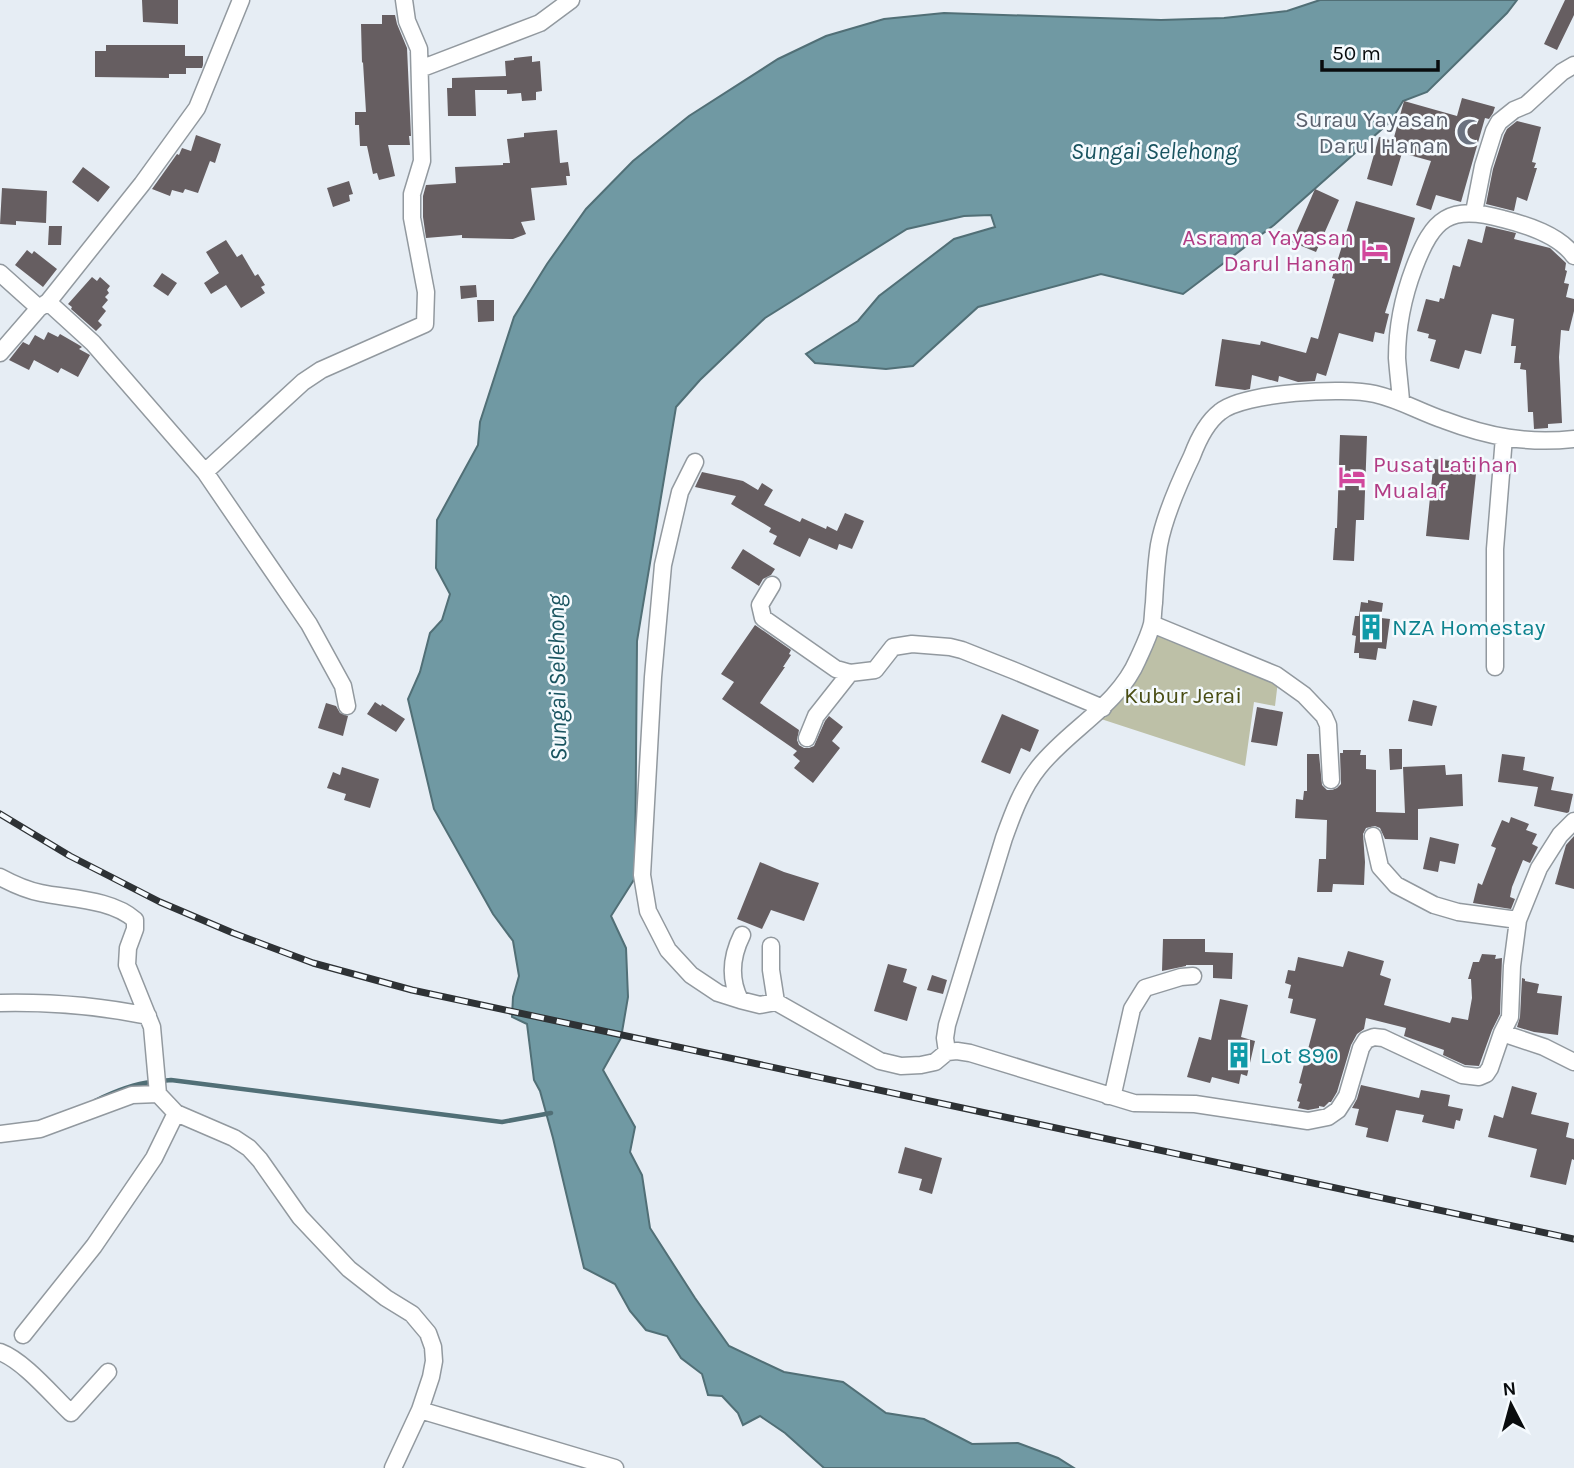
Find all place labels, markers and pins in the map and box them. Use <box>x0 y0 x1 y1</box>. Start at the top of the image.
place label: Surau Yayasan Darul Hanan <box>1295 106 1449 159</box>
mosque icon: Surau Yayasan Darul Hanan <box>1455 117 1485 147</box>
place label: Asrama Yayasan Darul Hanan <box>1182 224 1354 277</box>
hotel icon: Asrama Yayasan Darul Hanan <box>1360 235 1390 265</box>
place label: Pusat Latihan Mualaf <box>1373 451 1518 504</box>
hotel icon: Pusat Latihan Mualaf <box>1337 462 1367 492</box>
building icon: NZA Homestay <box>1356 612 1386 642</box>
place label: NZA Homestay <box>1392 614 1546 641</box>
building icon: Lot 890 <box>1224 1040 1254 1070</box>
place label: Lot 890 <box>1260 1042 1339 1069</box>

